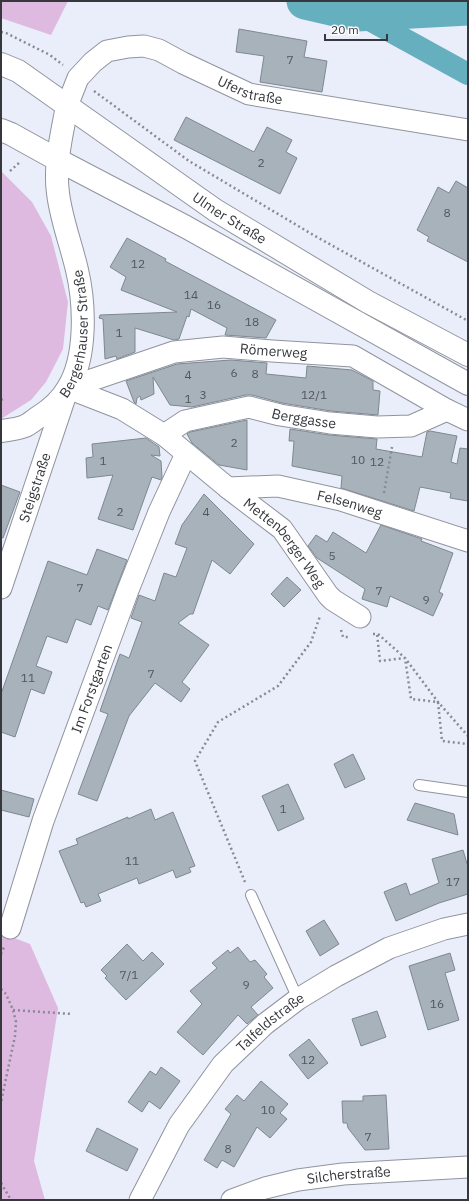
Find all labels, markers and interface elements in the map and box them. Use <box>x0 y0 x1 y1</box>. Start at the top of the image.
scale bar <box>325 16 387 42</box>
text: 20 m <box>331 22 359 37</box>
house number: 7 <box>286 52 294 67</box>
street label: Uferstraße <box>215 71 284 108</box>
house number: 2 <box>257 155 265 170</box>
street label: Ulmer Straße <box>189 188 270 248</box>
house number: 8 <box>443 205 451 220</box>
house number: 12 <box>131 256 145 271</box>
street label: Bergerhauser Straße <box>55 268 92 401</box>
house number: 14 <box>184 287 198 302</box>
house number: 16 <box>207 297 221 312</box>
house number: 18 <box>245 314 259 329</box>
house number: 1 <box>115 325 123 340</box>
street label: Römerweg <box>239 339 308 362</box>
house number: 6 <box>230 365 238 380</box>
house number: 8 <box>251 366 259 381</box>
house number: 4 <box>184 367 192 382</box>
house number: 3 <box>199 387 207 402</box>
house number: 12/1 <box>301 387 327 402</box>
house number: 1 <box>184 391 192 406</box>
street label: Berggasse <box>270 404 337 433</box>
house number: 2 <box>230 435 238 450</box>
street label: Steigstraße <box>15 450 55 525</box>
house number: 10 <box>351 452 365 467</box>
house number: 1 <box>99 453 107 468</box>
house number: 12 <box>370 454 384 469</box>
street label: Felsenweg <box>315 486 385 522</box>
street label: Mettenberger Weg <box>240 494 330 592</box>
house number: 2 <box>116 504 124 519</box>
house number: 4 <box>202 504 210 519</box>
house number: 5 <box>328 548 336 563</box>
house number: 7 <box>76 580 84 595</box>
house number: 7 <box>375 583 383 598</box>
house number: 9 <box>422 592 430 607</box>
street label: Im Forstgarten <box>67 642 116 736</box>
house number: 7 <box>147 666 155 681</box>
house number: 11 <box>21 670 35 685</box>
house number: 1 <box>279 801 287 816</box>
house number: 11 <box>125 853 139 868</box>
house number: 17 <box>446 874 460 889</box>
house number: 7/1 <box>120 967 139 982</box>
house number: 9 <box>242 977 250 992</box>
street label: Talfeldstraße <box>232 988 308 1056</box>
house number: 16 <box>430 996 444 1011</box>
house number: 12 <box>301 1052 315 1067</box>
house number: 10 <box>261 1102 275 1117</box>
house number: 7 <box>364 1129 372 1144</box>
house number: 8 <box>224 1141 232 1156</box>
street label: Silcherstraße <box>306 1162 391 1188</box>

